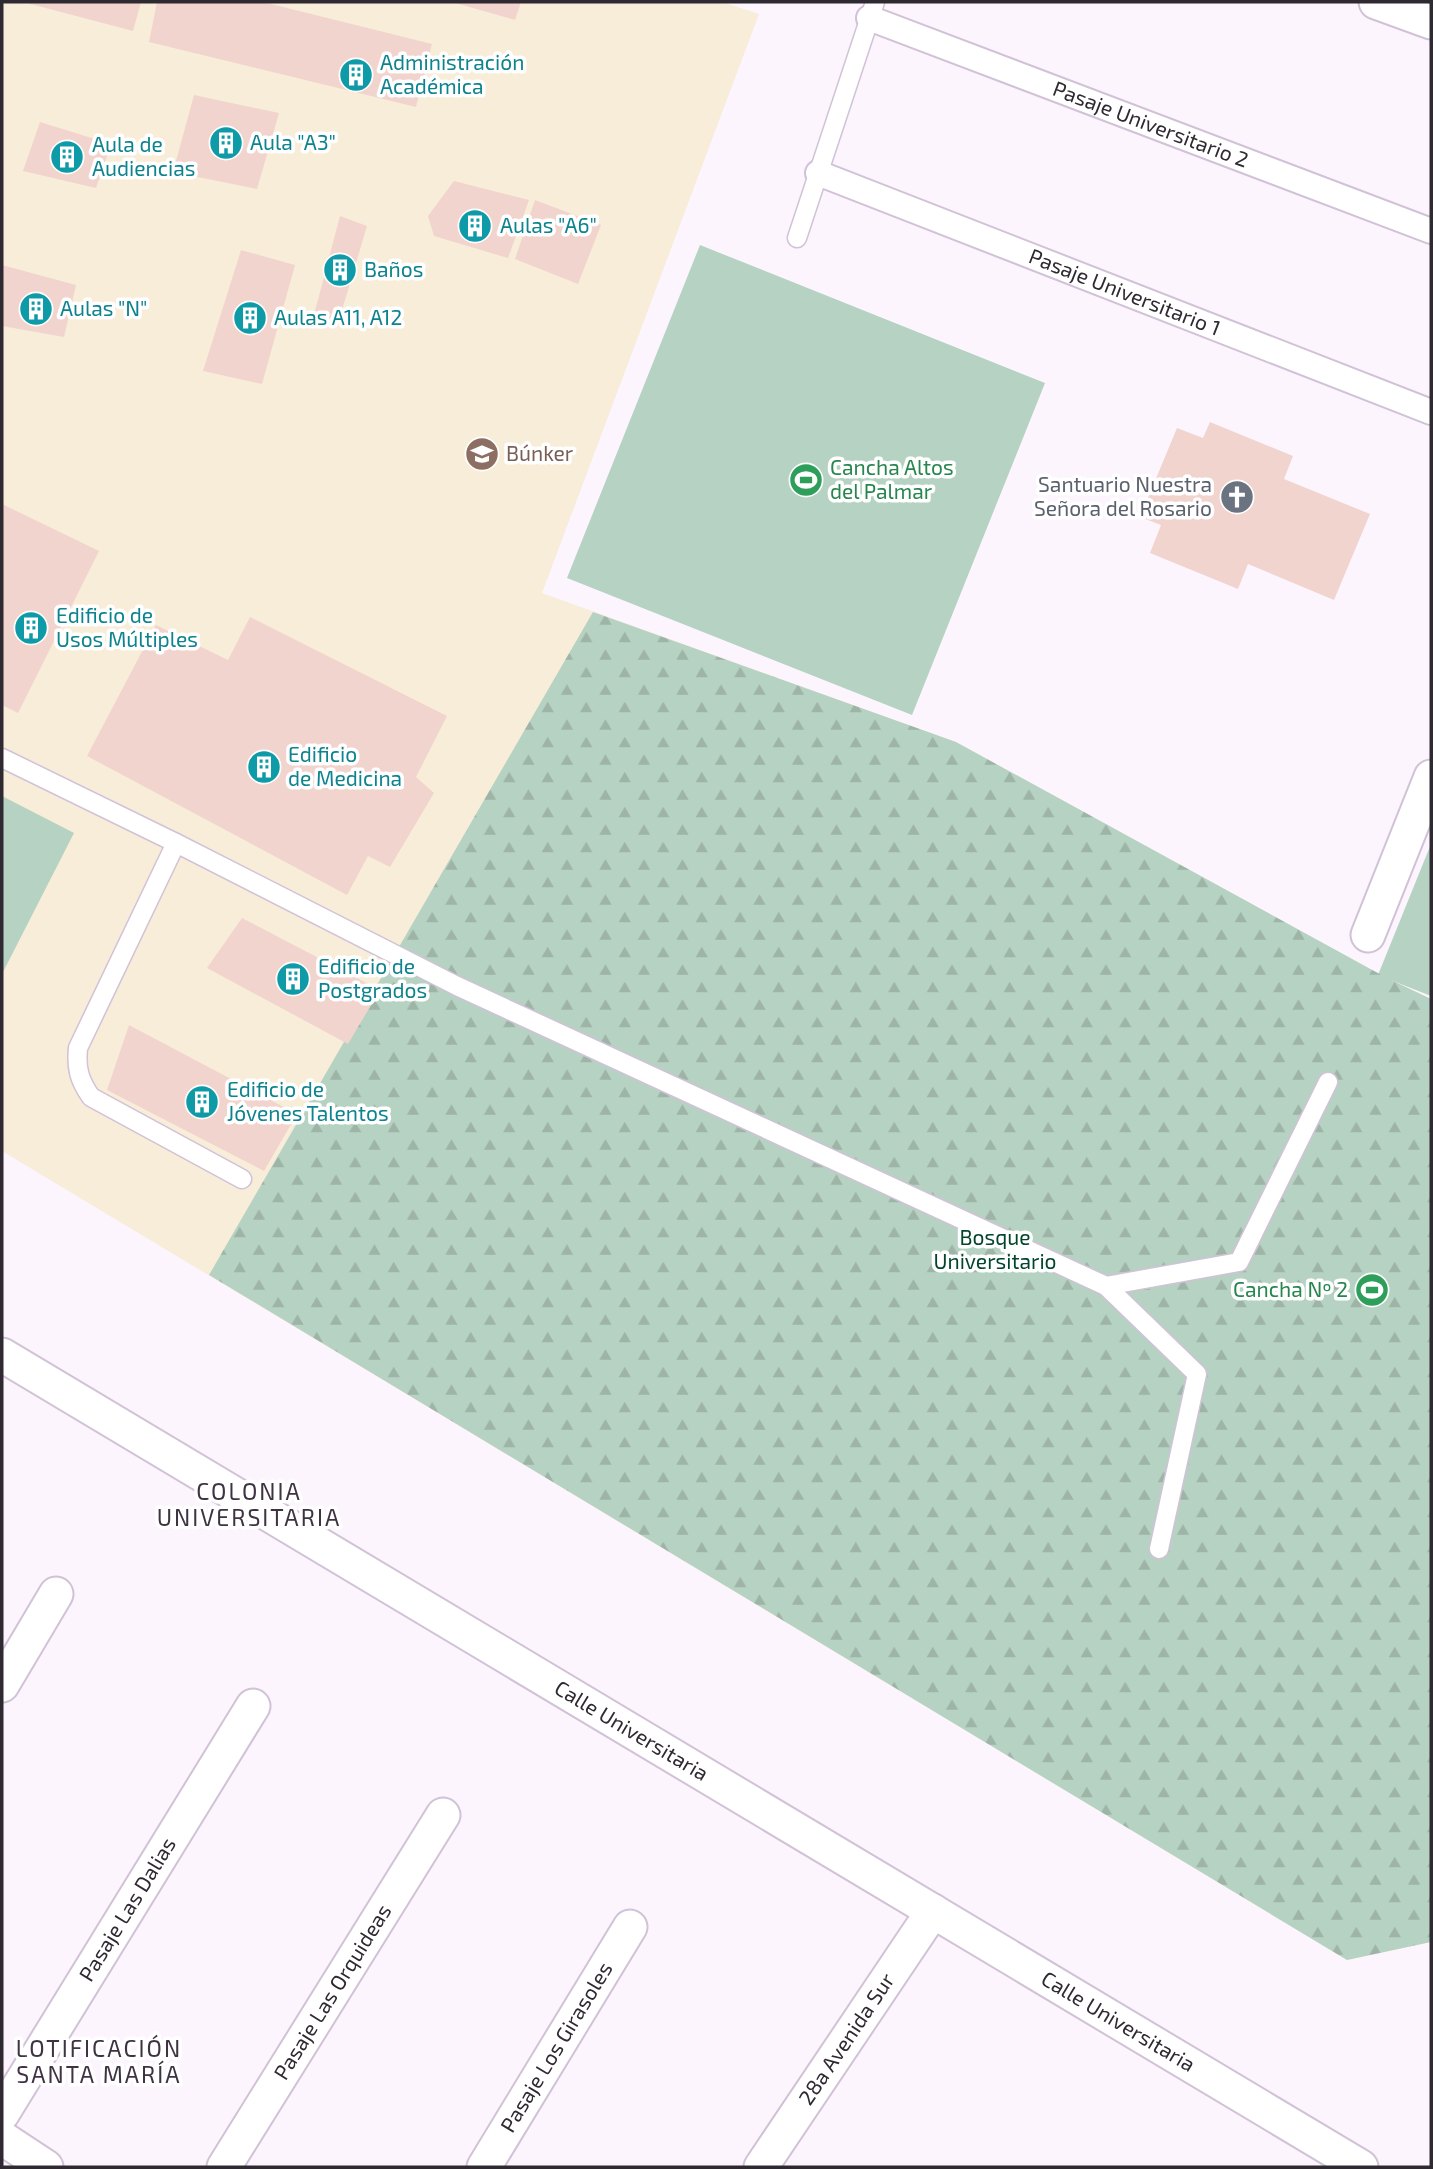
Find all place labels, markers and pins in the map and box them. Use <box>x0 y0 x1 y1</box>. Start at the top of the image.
place label: Administración Académica <box>380 49 524 98</box>
building icon: Administración Académica <box>337 56 375 94</box>
building icon: Aula "A3" <box>207 124 245 162</box>
place label: Aula "A3" <box>250 129 336 154</box>
place label: Aula de Audiencias <box>92 131 195 180</box>
building icon: Aula de Audiencias <box>48 138 86 176</box>
building icon: Aulas "A6" <box>456 207 494 245</box>
place label: Aulas "A6" <box>500 212 597 237</box>
building icon: Baños <box>321 251 359 289</box>
place label: Baños <box>364 256 423 281</box>
building icon: Aulas "N" <box>17 290 55 328</box>
place label: Aulas "N" <box>60 295 148 320</box>
building icon: Aulas A11, A12 <box>231 299 269 337</box>
place label: Aulas A11, A12 <box>274 304 402 329</box>
school or university icon: Búnker <box>463 435 501 473</box>
place label: Búnker <box>506 440 574 465</box>
place label: Cancha Altos del Palmar <box>830 454 954 503</box>
sports icon: Cancha Altos del Palmar <box>787 461 825 499</box>
place label: Santuario Nuestra Señora del Rosario <box>1034 471 1212 520</box>
church icon: Santuario Nuestra Señora del Rosario <box>1218 478 1256 516</box>
place label: Edificio de Usos Múltiples <box>56 602 198 651</box>
building icon: Edificio de Usos Múltiples <box>12 609 50 647</box>
place label: Edificio de Medicina <box>288 741 402 790</box>
building icon: Edificio de Medicina <box>245 748 283 786</box>
place label: Edificio de Postgrados <box>318 953 427 1002</box>
building icon: Edificio de Postgrados <box>274 960 312 998</box>
place label: Edificio de Jóvenes Talentos <box>227 1076 389 1125</box>
building icon: Edificio de Jóvenes Talentos <box>183 1083 221 1121</box>
sports icon: Cancha Nº 2 <box>1353 1271 1391 1309</box>
place label: Cancha Nº 2 <box>1233 1276 1348 1301</box>

